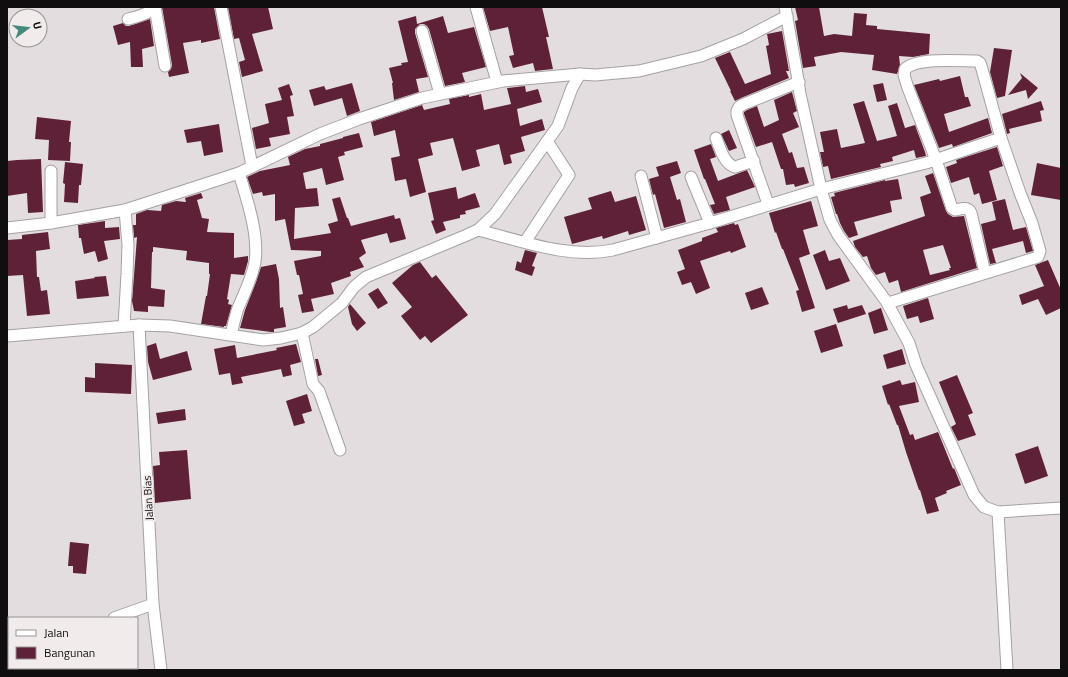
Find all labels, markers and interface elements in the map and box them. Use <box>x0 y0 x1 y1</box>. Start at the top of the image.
north arrow <box>8 8 48 48</box>
text: U <box>29 20 46 31</box>
street label: Jalan Bias <box>139 475 157 521</box>
legend <box>8 617 138 669</box>
text: Jalan <box>44 623 69 642</box>
text: Bangunan <box>44 643 95 662</box>

